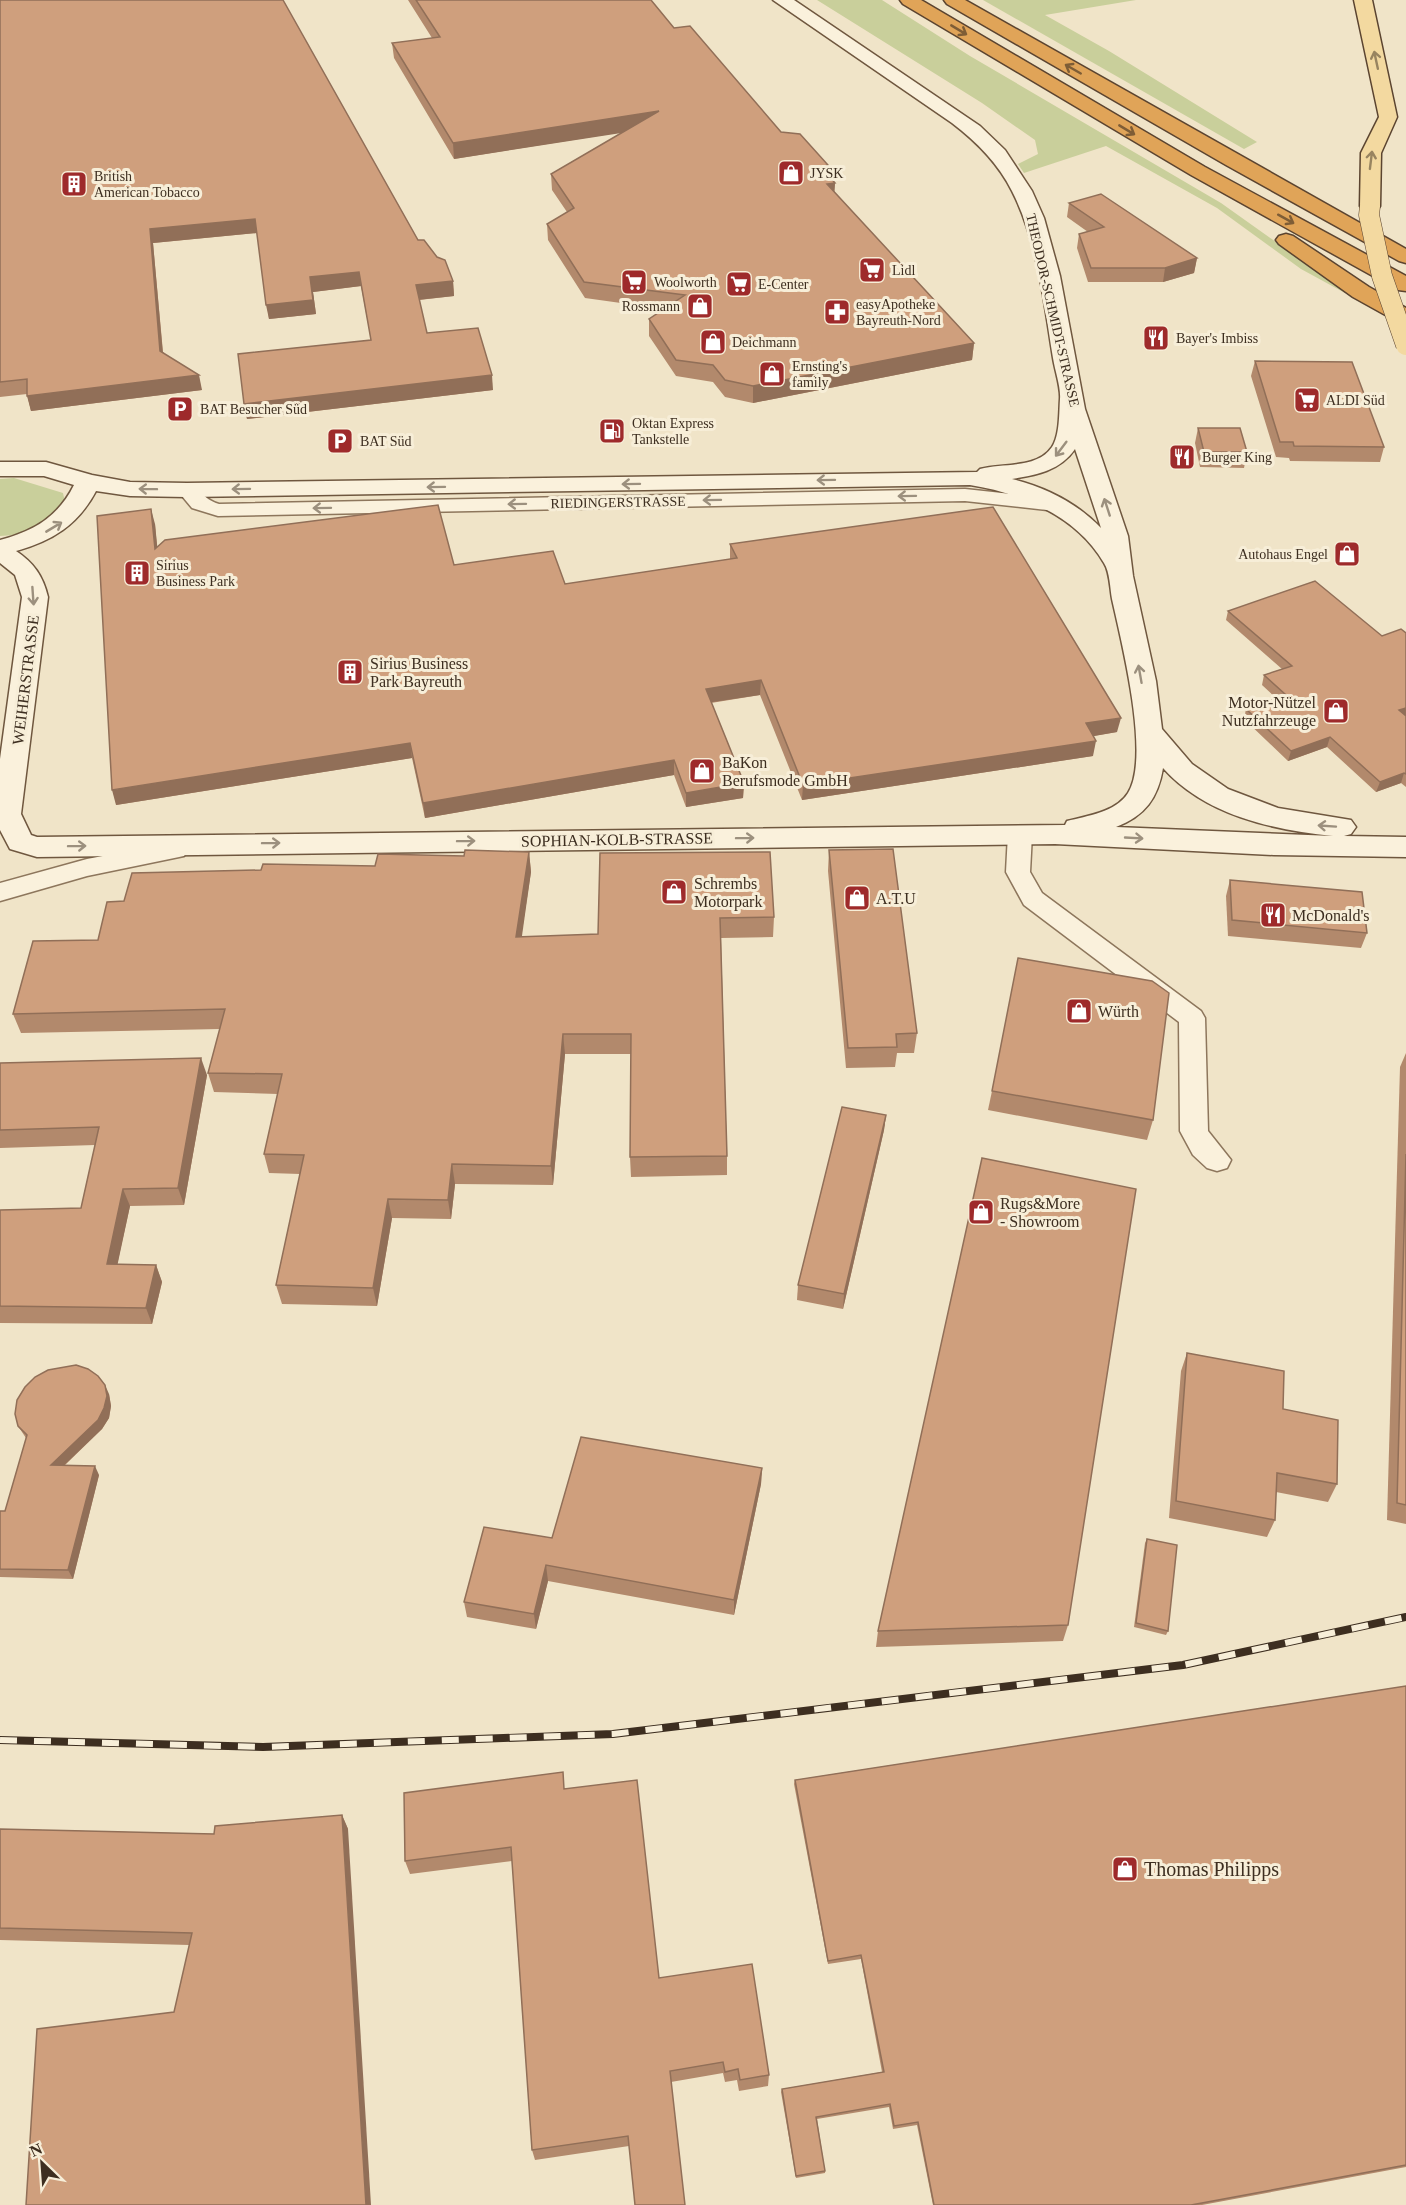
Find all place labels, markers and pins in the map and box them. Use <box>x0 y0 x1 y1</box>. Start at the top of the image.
shop icon: JYSK <box>776 158 806 188</box>
place label: JYSK <box>810 166 843 181</box>
building icon: British American Tobacco <box>59 169 89 199</box>
place label: British American Tobacco <box>94 169 200 200</box>
supermarket icon: Lidl <box>857 255 887 285</box>
place label: Lidl <box>892 263 915 278</box>
supermarket icon: Woolworth <box>619 267 649 297</box>
supermarket icon: E-Center <box>724 269 754 299</box>
place label: Woolworth <box>654 275 717 290</box>
place label: E-Center <box>758 277 809 292</box>
shop icon: Rossmann <box>685 291 715 321</box>
pharmacy icon: easyApotheke Bayreuth-Nord <box>822 297 852 327</box>
place label: easyApotheke Bayreuth-Nord <box>856 297 941 328</box>
place label: Rossmann <box>622 299 680 314</box>
restaurant icon: Bayer's Imbiss <box>1141 323 1171 353</box>
shop icon: Deichmann <box>698 327 728 357</box>
place label: Bayer's Imbiss <box>1176 331 1258 346</box>
place label: Deichmann <box>732 335 797 350</box>
shop icon: Ernsting's family <box>757 359 787 389</box>
place label: Ernsting's family <box>792 359 847 390</box>
supermarket icon: ALDI Süd <box>1292 385 1322 415</box>
place label: ALDI Süd <box>1326 393 1385 408</box>
parking icon: BAT Besucher Süd <box>165 394 195 424</box>
place label: BAT Besucher Süd <box>200 402 307 417</box>
fuel station icon: Oktan Express Tankstelle <box>597 416 627 446</box>
place label: Oktan Express Tankstelle <box>632 416 714 447</box>
parking icon: BAT Süd <box>325 426 355 456</box>
place label: BAT Süd <box>360 434 411 449</box>
restaurant icon: Burger King <box>1167 442 1197 472</box>
place label: Burger King <box>1202 450 1272 465</box>
shop icon: Autohaus Engel <box>1332 539 1362 569</box>
place label: Autohaus Engel <box>1238 547 1328 562</box>
building icon: Sirius Business Park <box>122 558 152 588</box>
place label: Sirius Business Park <box>156 558 235 589</box>
place label: Sirius Business Park Bayreuth <box>370 655 468 691</box>
building icon: Sirius Business Park Bayreuth <box>335 657 365 687</box>
place label: Motor-Nützel Nutzfahrzeuge <box>1222 694 1317 730</box>
shop icon: Motor-Nützel Nutzfahrzeuge <box>1321 696 1351 726</box>
place label: BaKon Berufsmode GmbH <box>722 754 848 789</box>
shop icon: BaKon Berufsmode GmbH <box>687 756 717 786</box>
place label: Schrembs Motorpark <box>694 875 762 911</box>
shop icon: Schrembs Motorpark <box>659 877 689 907</box>
shop icon: A.T.U <box>842 883 872 913</box>
place label: A.T.U <box>876 890 916 907</box>
restaurant icon: McDonald's <box>1258 900 1288 930</box>
place label: McDonald's <box>1292 907 1370 924</box>
shop icon: Würth <box>1064 996 1094 1026</box>
place label: Würth <box>1098 1003 1139 1020</box>
place label: Rugs&More - Showroom <box>1000 1195 1080 1230</box>
shop icon: Rugs&More - Showroom <box>966 1197 996 1227</box>
shop icon: Thomas Philipps <box>1110 1854 1140 1884</box>
place label: Thomas Philipps <box>1144 1858 1279 1881</box>

